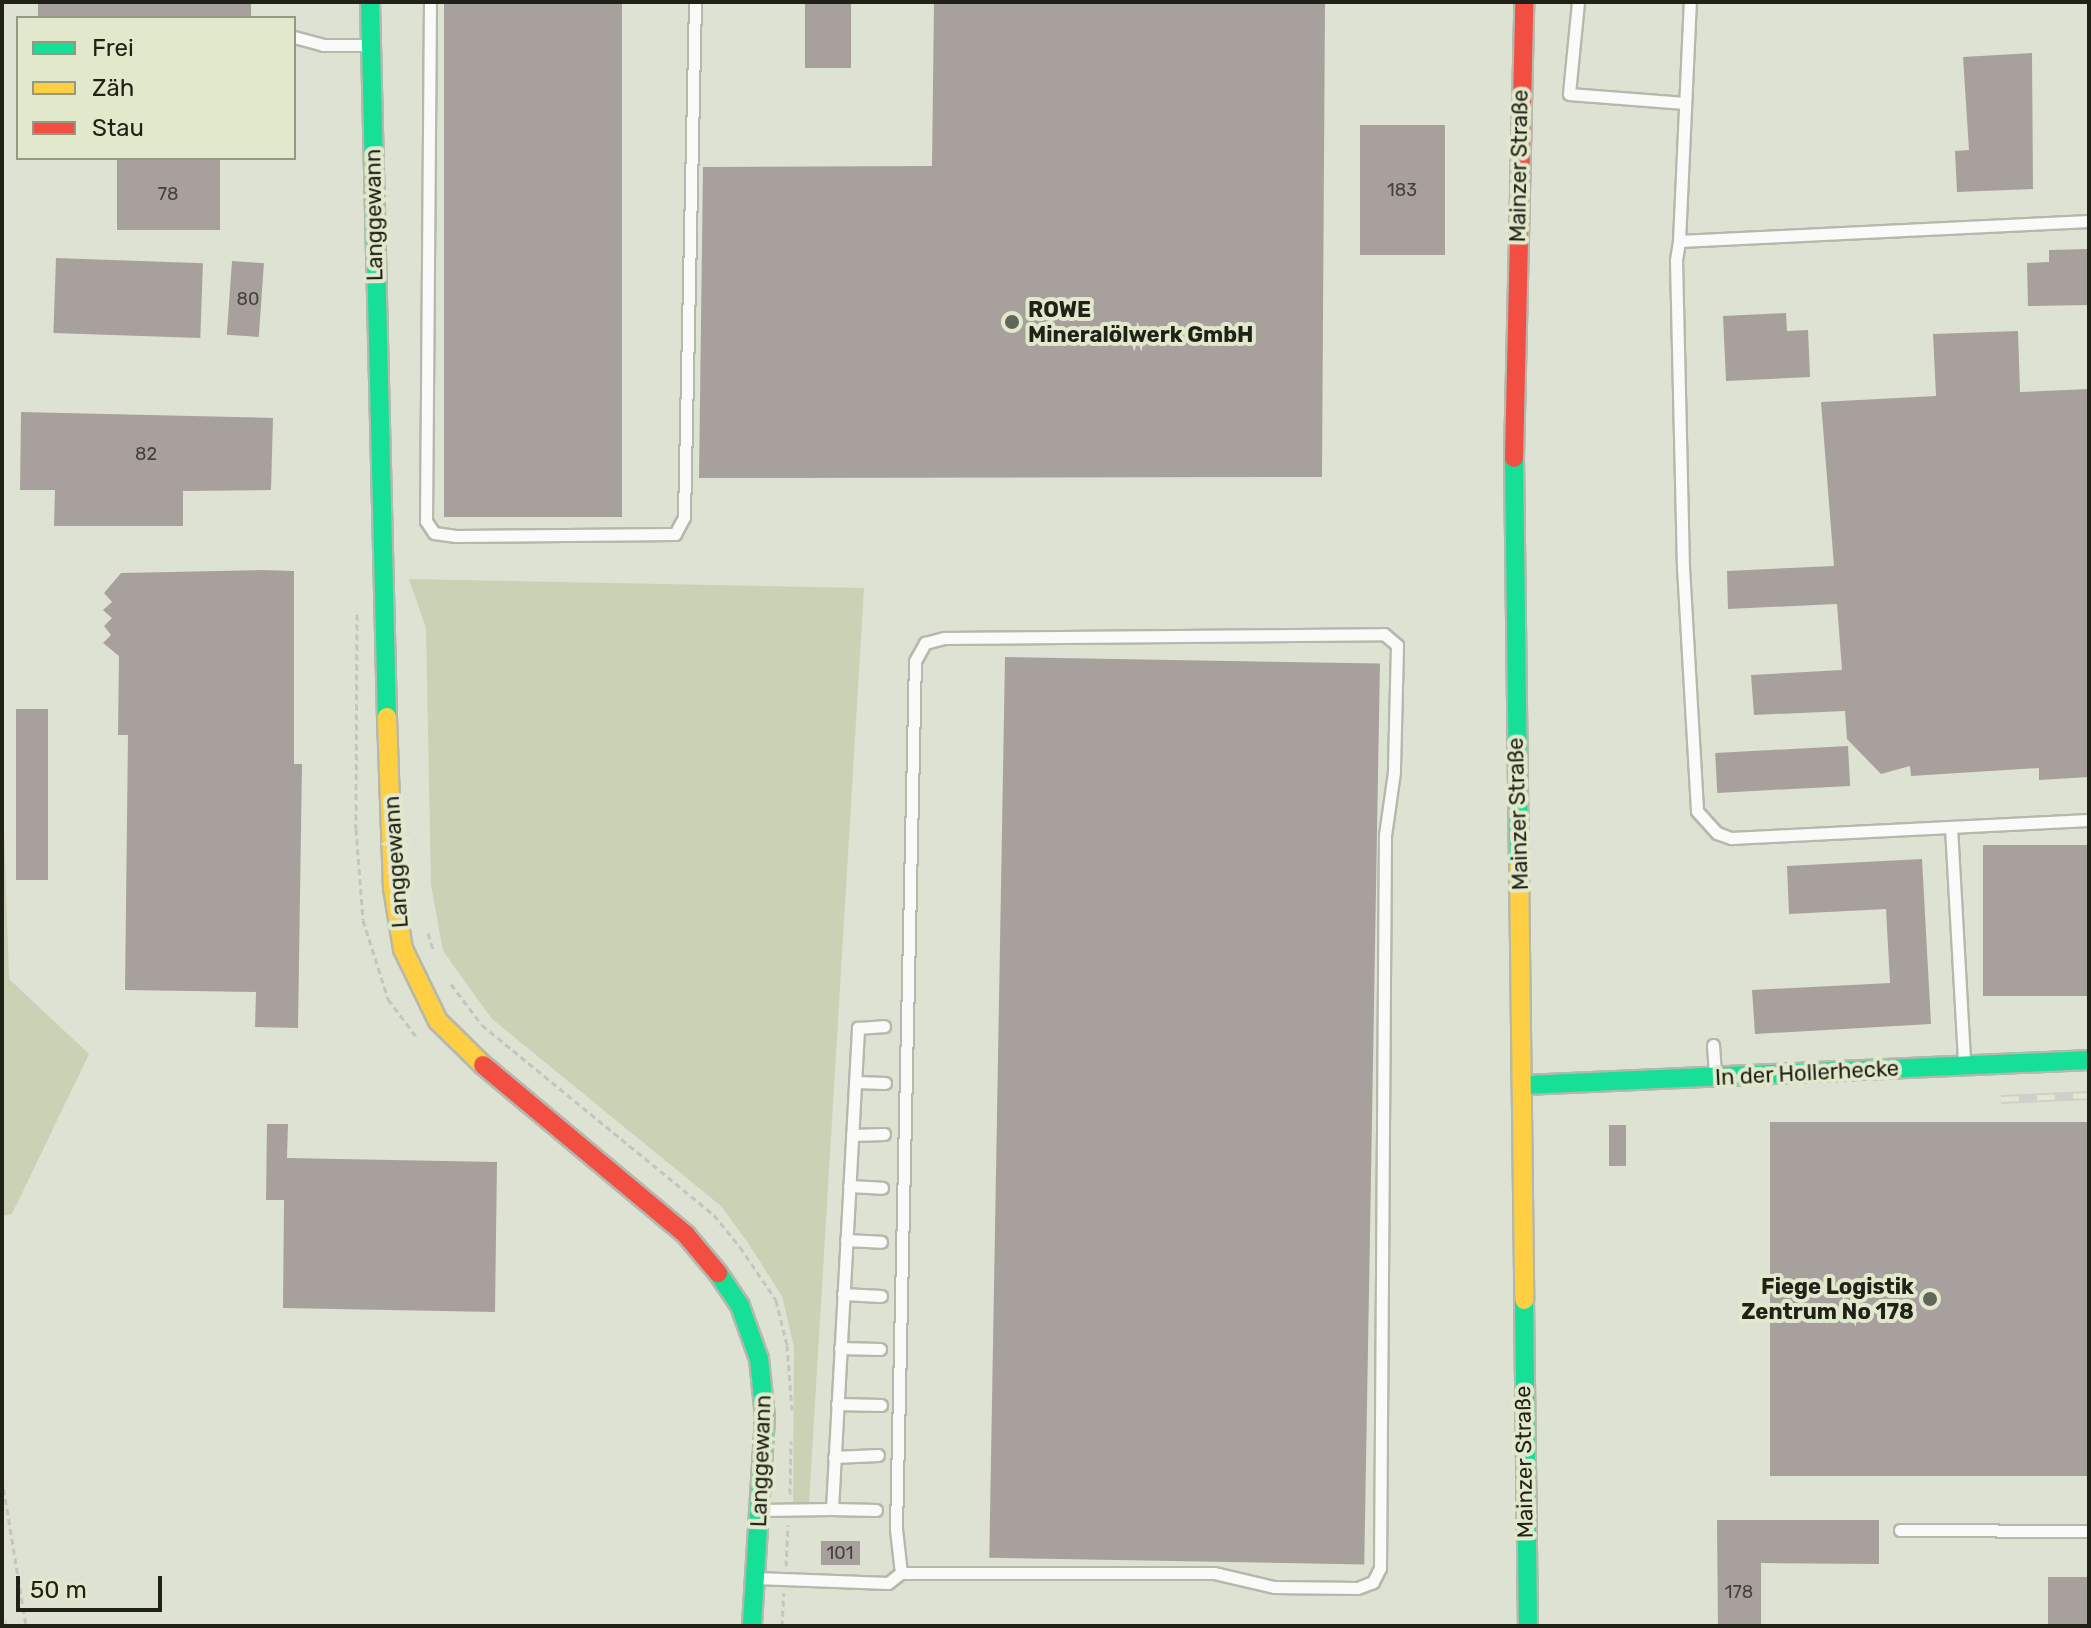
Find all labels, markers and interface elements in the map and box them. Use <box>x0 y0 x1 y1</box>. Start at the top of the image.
legend <box>16 16 296 160</box>
text: Frei <box>92 34 134 62</box>
text: Zäh <box>92 74 134 102</box>
street label: Mainzer Straße <box>1504 89 1534 243</box>
text: Stau <box>92 114 144 142</box>
street label: Langgewann <box>360 149 388 281</box>
house number: 183 <box>1387 179 1417 201</box>
house number: 78 <box>158 183 178 205</box>
house number: 80 <box>237 288 259 310</box>
place label: ROWE Mineralölwerk GmbH <box>1028 296 1253 348</box>
marker: ROWE Mineralölwerk GmbH <box>1003 313 1021 331</box>
house number: 82 <box>135 443 157 465</box>
street label: Mainzer Straße <box>1502 737 1534 891</box>
street label: Langgewann <box>378 795 414 929</box>
street label: In der Hollerhecke <box>1714 1055 1900 1091</box>
place label: Fiege Logistik Zentrum No 178 <box>1741 1273 1914 1324</box>
marker: Fiege Logistik Zentrum No 178 <box>1921 1290 1939 1308</box>
street label: Mainzer Straße <box>1509 1385 1539 1539</box>
street label: Langgewann <box>746 1394 776 1528</box>
house number: 101 <box>827 1542 853 1564</box>
scale bar <box>20 1560 166 1610</box>
text: 50 m <box>30 1576 87 1604</box>
house number: 178 <box>1725 1581 1753 1603</box>

